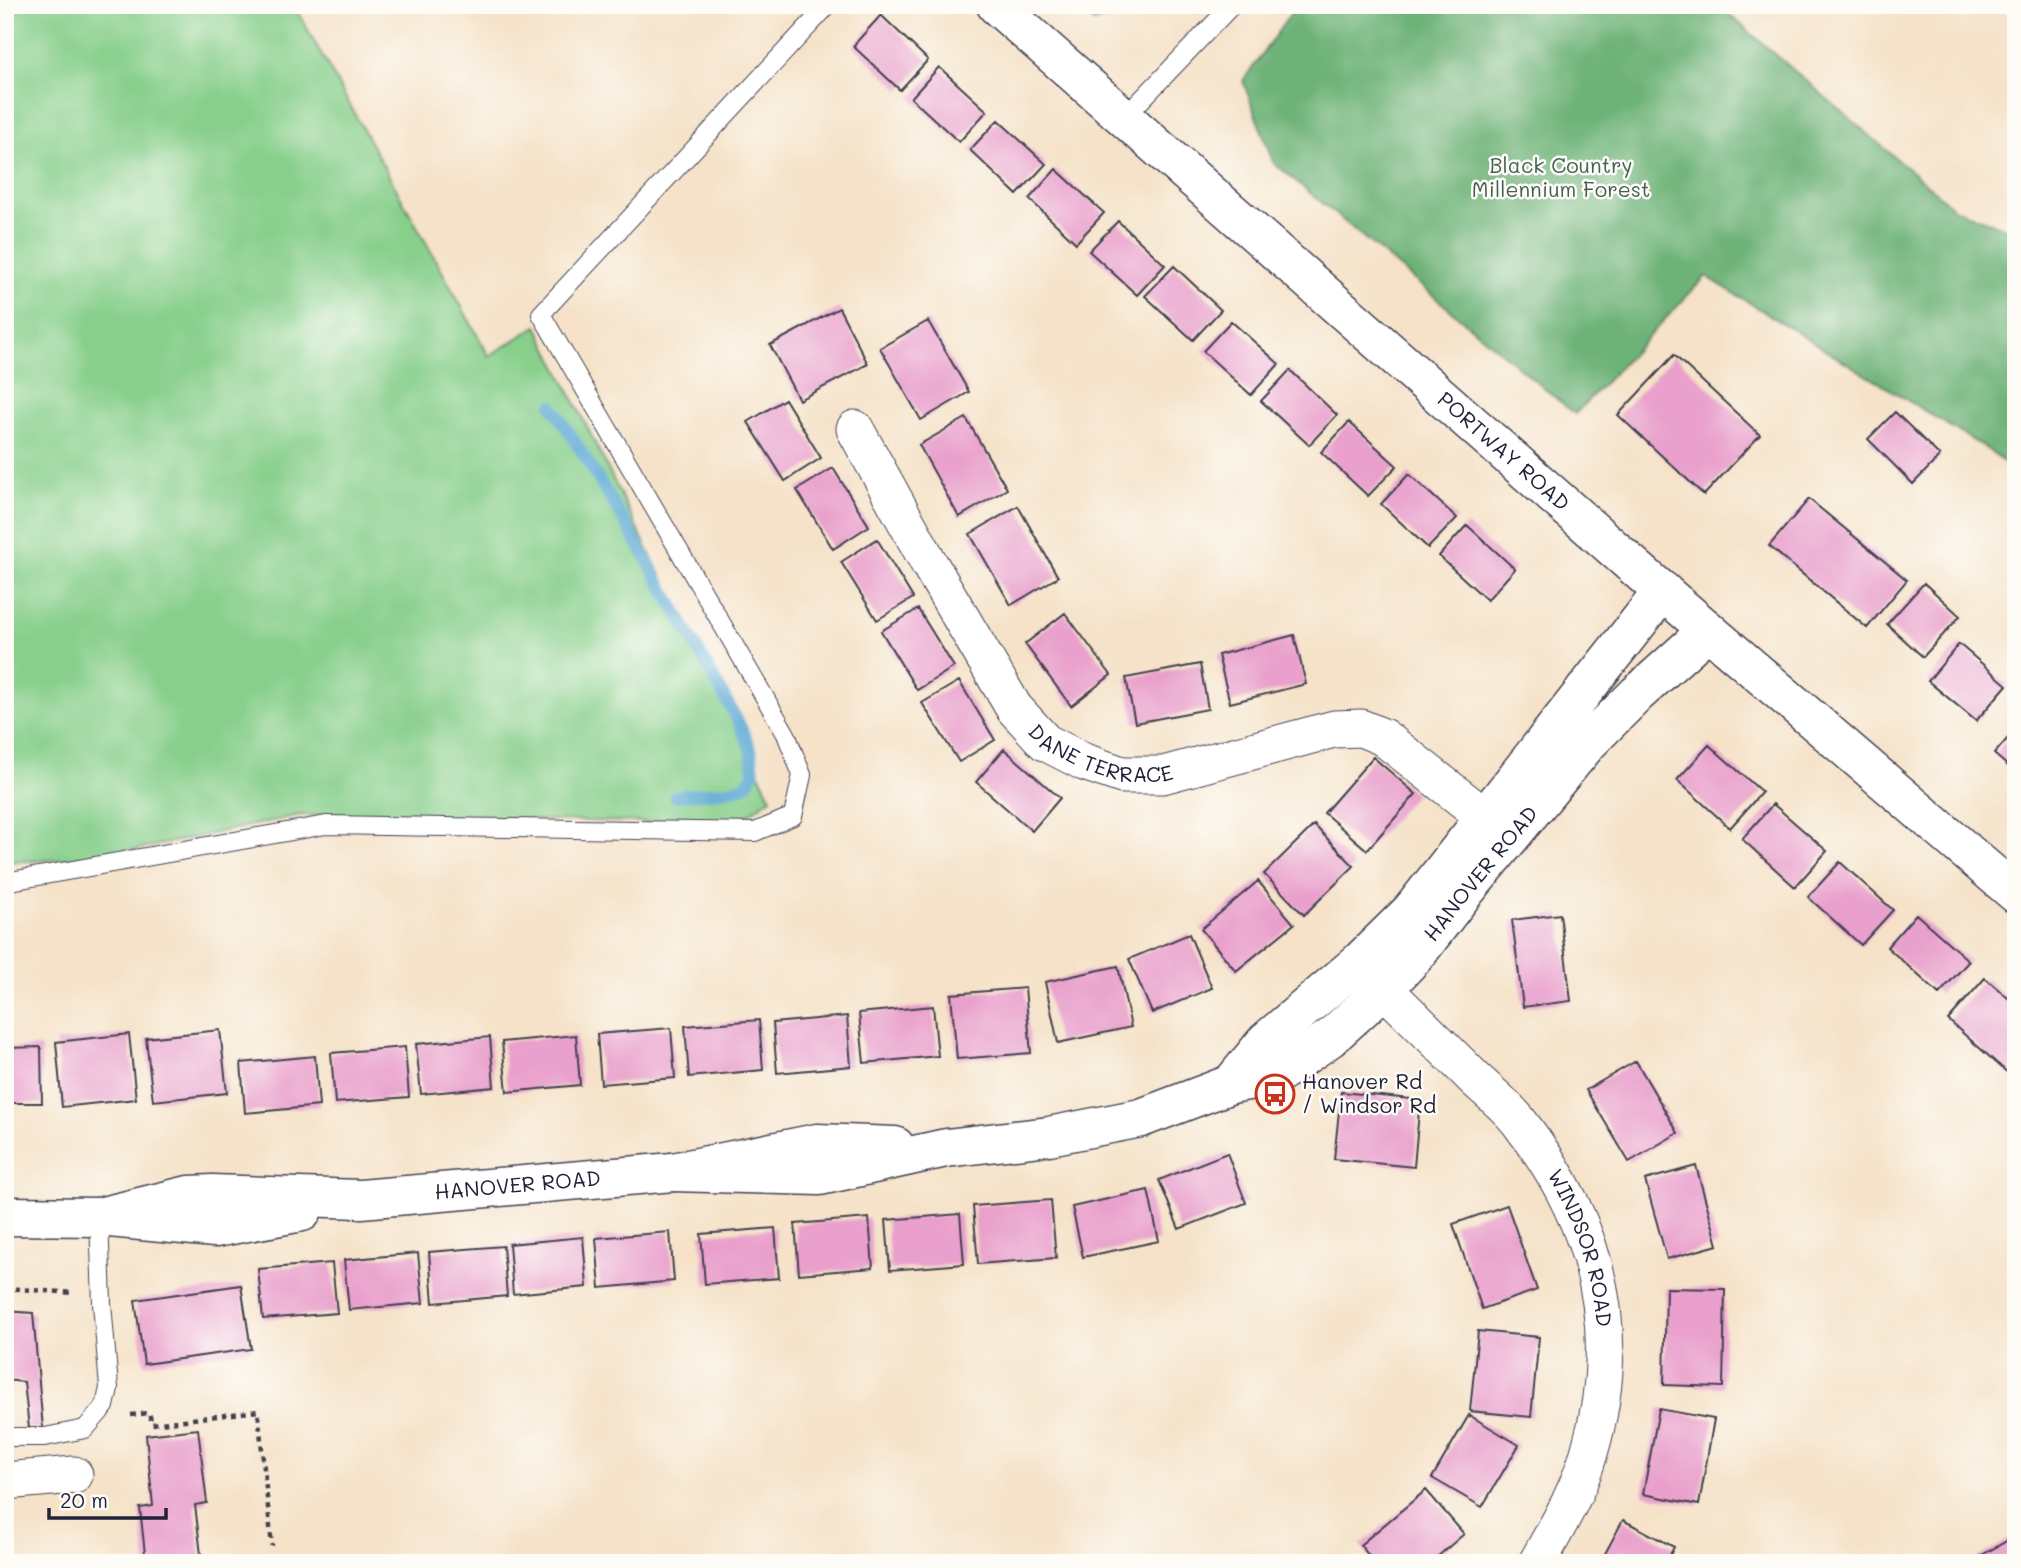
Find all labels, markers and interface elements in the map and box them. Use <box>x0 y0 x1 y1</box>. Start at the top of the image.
park label: Black Country Millennium Forest <box>1472 151 1650 202</box>
street label: PORTWAY ROAD <box>1433 385 1576 516</box>
street label: DANE TERRACE <box>1023 718 1176 787</box>
street label: HANOVER ROAD <box>1417 800 1543 946</box>
place label: Hanover Rd / Windsor Rd <box>1302 1067 1436 1118</box>
bus stop icon: Hanover Rd / Windsor Rd <box>1254 1073 1296 1115</box>
street label: HANOVER ROAD <box>433 1163 602 1205</box>
street label: WINDSOR ROAD <box>1543 1164 1619 1328</box>
scale bar <box>49 1477 166 1521</box>
text: 20 m <box>60 1486 108 1513</box>

